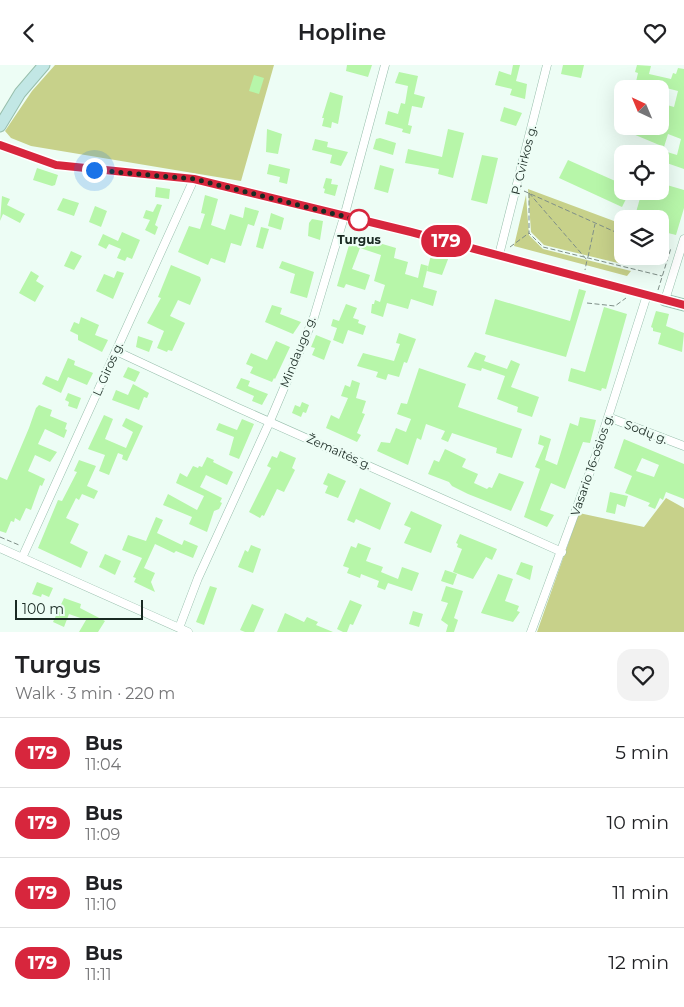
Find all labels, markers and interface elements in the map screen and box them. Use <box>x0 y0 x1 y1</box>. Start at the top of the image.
icon: back <box>15 19 43 47</box>
text: Hopline <box>298 19 386 46</box>
icon: heart <box>641 19 669 47</box>
north arrow <box>614 80 669 135</box>
map controls <box>614 80 669 265</box>
street label: P. Cvirkos g. <box>508 124 539 196</box>
button: locate <box>614 145 669 200</box>
your location <box>82 158 107 183</box>
marker: Turgus <box>348 209 370 231</box>
button: layers <box>614 210 669 265</box>
line badge: 179 <box>417 225 475 257</box>
text: 179 <box>431 230 461 252</box>
place label: Turgus <box>337 232 381 247</box>
street label: Mindaugo g. <box>276 314 319 390</box>
street label: L. Giros g. <box>89 339 126 398</box>
street label: Vasario 16-osios g. <box>567 412 616 518</box>
street label: Sodų g. <box>622 416 670 447</box>
street label: Žemaitės g. <box>304 431 374 473</box>
scale bar <box>15 597 142 620</box>
text: 100 m <box>22 600 64 618</box>
button: heart <box>617 649 669 701</box>
text: Turgus <box>15 650 101 679</box>
text: Walk · 3 min · 220 m <box>15 684 175 703</box>
text: Bus <box>85 732 123 755</box>
text: 5 min <box>615 741 669 764</box>
text: 179 <box>28 742 57 764</box>
text: 11:04 <box>85 755 121 774</box>
text: Bus <box>85 802 123 825</box>
text: 10 min <box>606 811 669 834</box>
text: 179 <box>28 812 57 834</box>
text: 11:09 <box>85 825 120 844</box>
text: Bus <box>85 872 123 895</box>
text: 11 min <box>612 881 669 904</box>
text: 179 <box>28 882 57 904</box>
text: 11:10 <box>85 895 116 914</box>
text: Bus <box>85 942 123 965</box>
text: 12 min <box>608 951 669 974</box>
text: 179 <box>28 952 57 974</box>
text: 11:11 <box>85 965 112 984</box>

